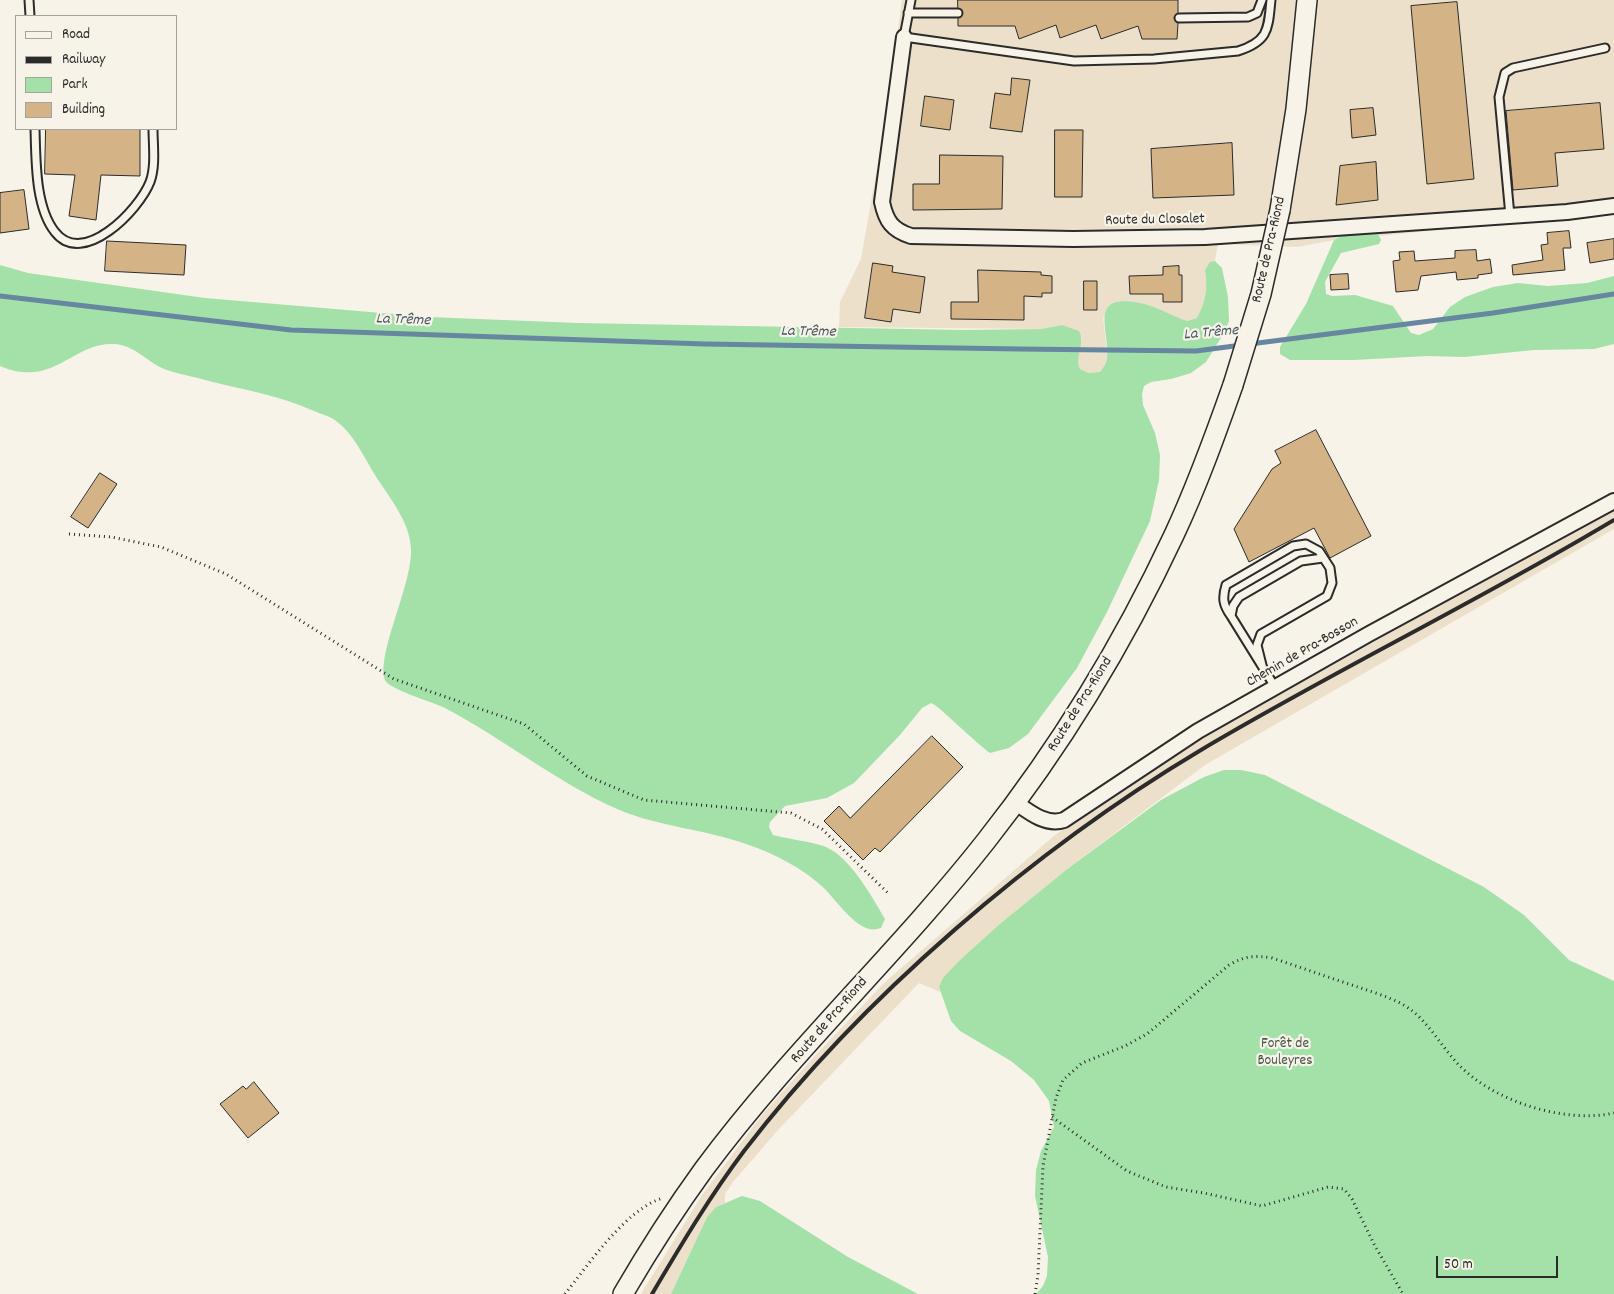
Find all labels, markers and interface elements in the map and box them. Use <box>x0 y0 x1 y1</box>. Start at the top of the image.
legend <box>15 15 178 130</box>
text: Road <box>62 24 90 46</box>
text: Railway <box>62 49 105 71</box>
text: Park <box>62 74 88 96</box>
text: Building <box>62 99 105 121</box>
street label: Route de Pra-Riond <box>1249 195 1291 305</box>
street label: Route du Closalet <box>1105 211 1205 231</box>
water label: La Trême <box>375 310 431 332</box>
water label: La Trême <box>1183 322 1239 346</box>
water label: La Trême <box>780 323 836 343</box>
street label: Chemin de Pra-Bosson <box>1244 614 1362 692</box>
street label: Route de Pra-Riond <box>1045 654 1117 756</box>
street label: Route de Pra-Riond <box>788 974 872 1068</box>
park label: Forêt de Bouleyres <box>1258 1036 1312 1071</box>
scale bar <box>1439 1246 1562 1278</box>
text: 50 m <box>1444 1254 1473 1276</box>

